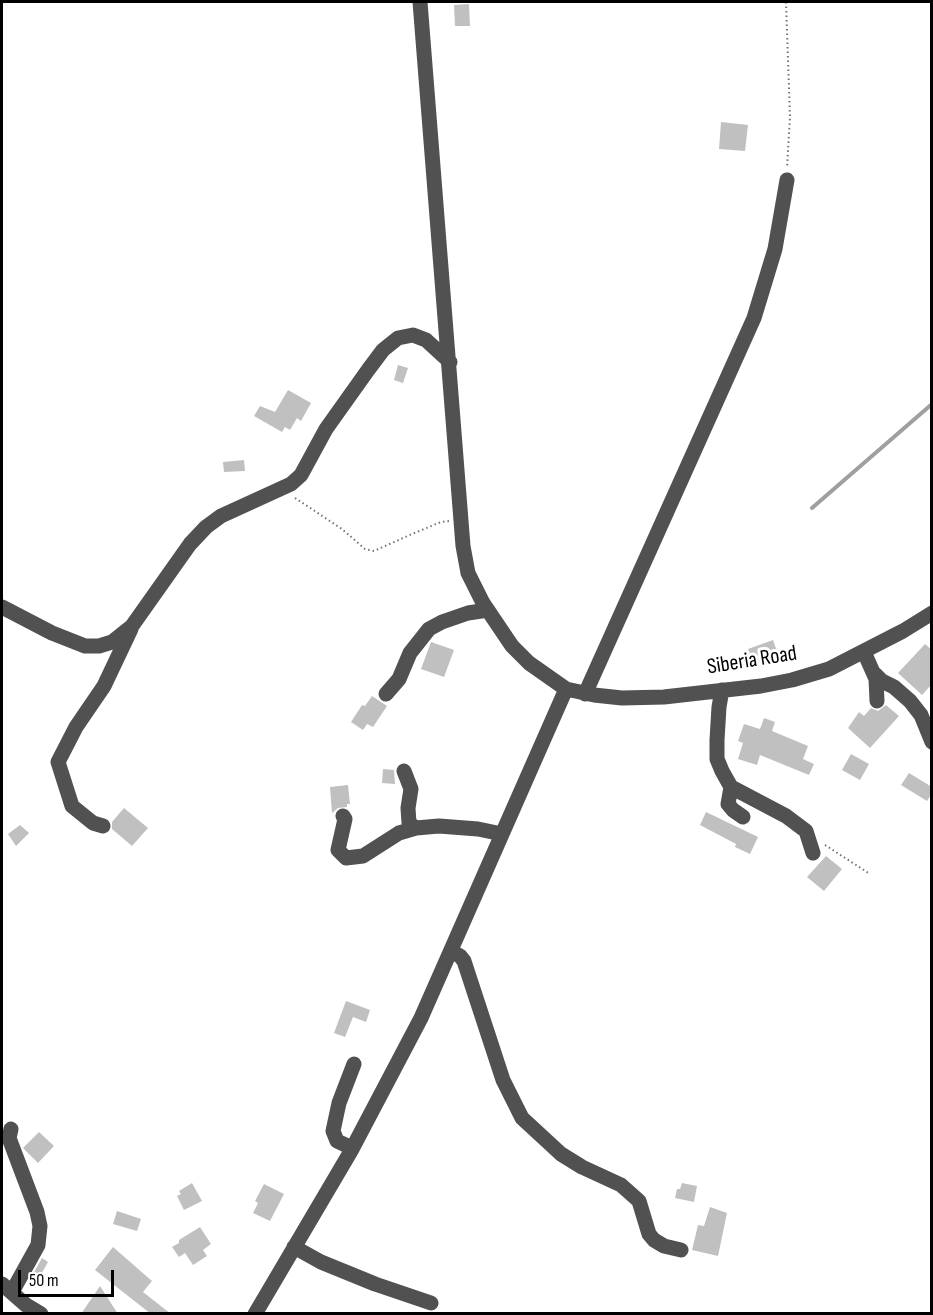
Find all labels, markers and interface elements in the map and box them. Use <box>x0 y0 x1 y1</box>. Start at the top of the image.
street label: Siberia Road <box>705 641 799 681</box>
scale bar <box>21 1258 117 1296</box>
text: 50 m <box>29 1270 59 1291</box>

